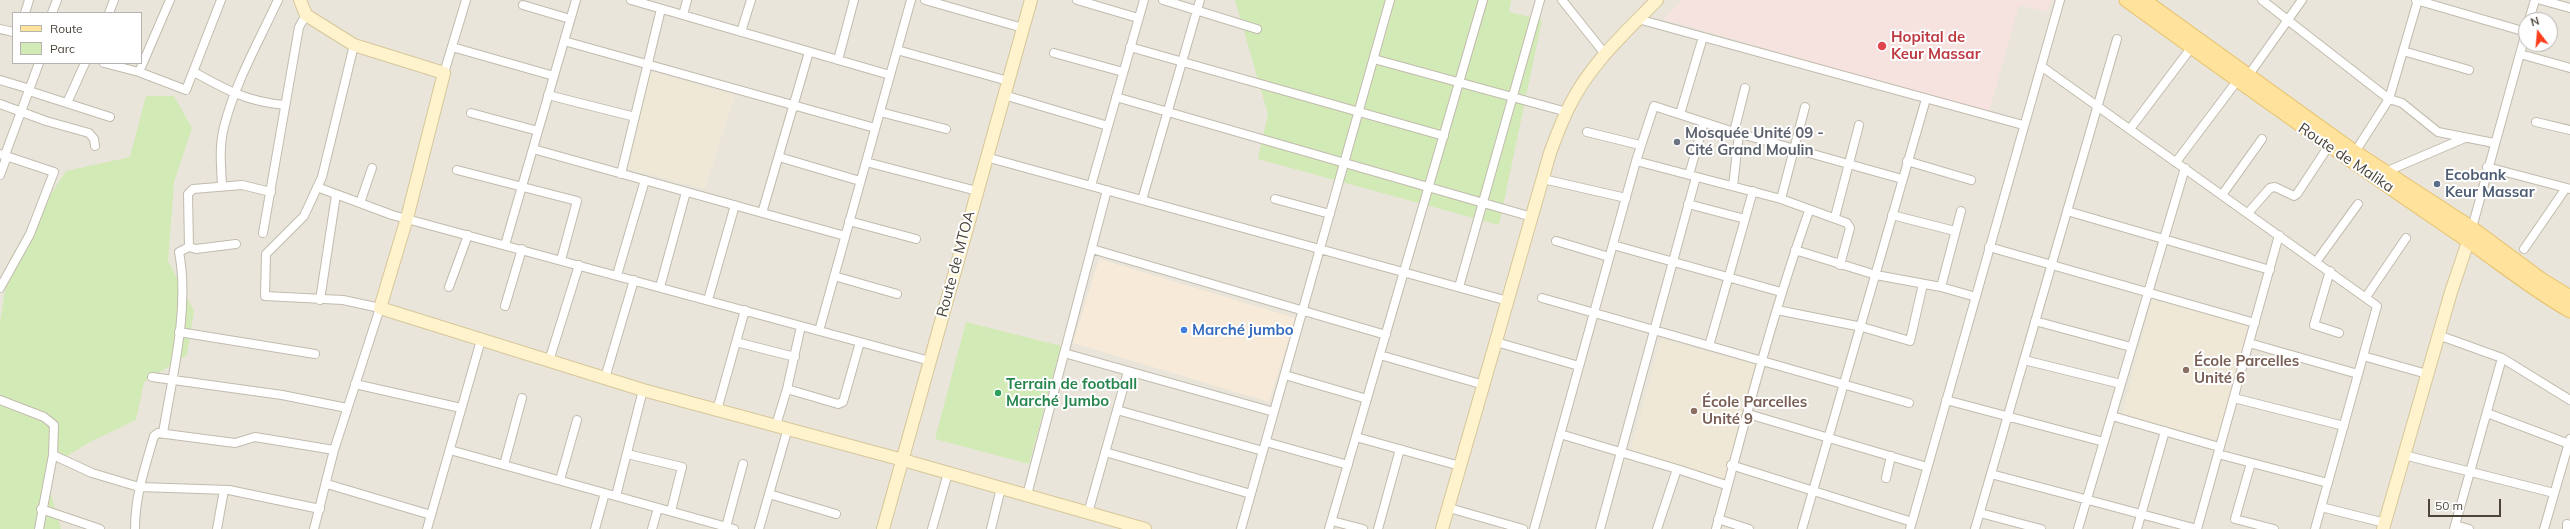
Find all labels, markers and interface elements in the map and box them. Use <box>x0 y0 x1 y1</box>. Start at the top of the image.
legend <box>12 12 142 64</box>
north arrow <box>2518 12 2558 52</box>
text: N <box>2529 14 2541 29</box>
text: Route <box>50 21 83 36</box>
place label: Hopital de Keur Massar <box>1891 28 1981 63</box>
marker: Hopital de Keur Massar <box>1876 40 1888 52</box>
text: Parc <box>50 41 75 56</box>
street label: Route de Malika <box>2295 119 2397 197</box>
place label: Mosquée Unité 09 - Cité Grand Moulin <box>1685 124 1824 159</box>
marker: Mosquée Unité 09 - Cité Grand Moulin <box>1672 137 1682 147</box>
place label: Ecobank Keur Massar <box>2445 166 2535 201</box>
marker: Ecobank Keur Massar <box>2432 179 2442 189</box>
street label: Route de MTOA <box>933 209 979 319</box>
place label: Marché jumbo <box>1192 321 1294 339</box>
marker: Marché jumbo <box>1179 325 1189 335</box>
place label: École Parcelles Unité 6 <box>2194 352 2299 387</box>
marker: École Parcelles Unité 6 <box>2181 365 2191 375</box>
place label: Terrain de football Marché Jumbo <box>1006 375 1137 410</box>
marker: Terrain de football Marché Jumbo <box>993 388 1003 398</box>
place label: École Parcelles Unité 9 <box>1702 393 1807 428</box>
marker: École Parcelles Unité 9 <box>1689 406 1699 416</box>
scale bar <box>2430 491 2503 517</box>
text: 50 m <box>2435 498 2463 513</box>

